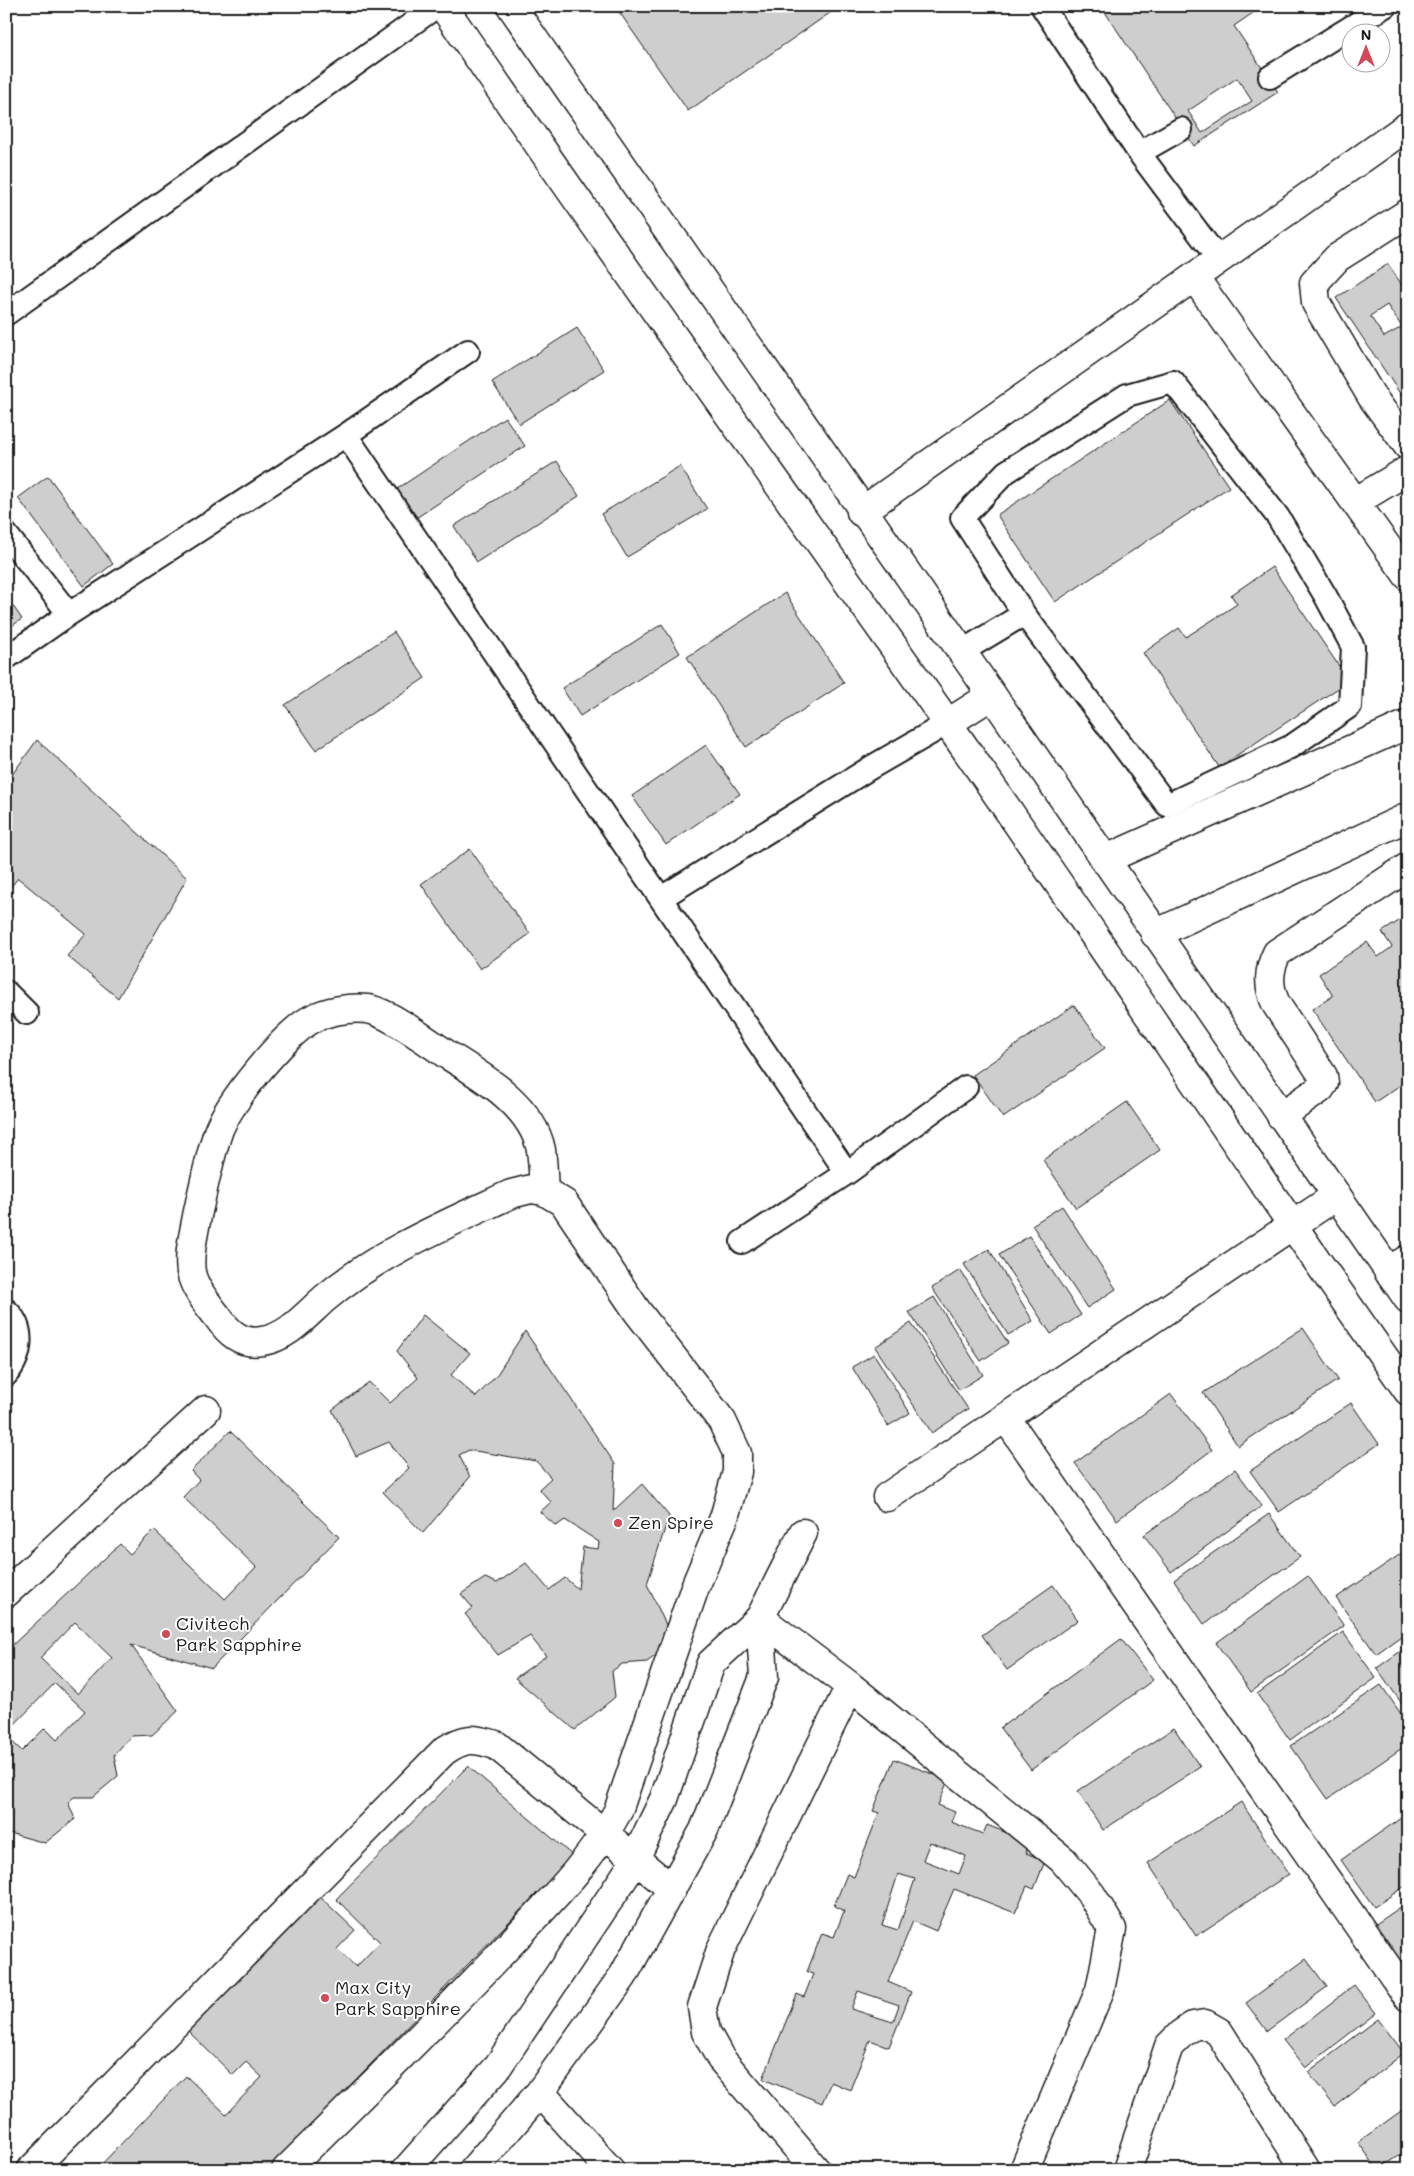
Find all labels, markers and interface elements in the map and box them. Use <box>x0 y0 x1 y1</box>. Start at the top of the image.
north arrow <box>1342 22 1392 72</box>
text: N <box>1361 25 1371 44</box>
place label: Zen Spire <box>628 1510 714 1534</box>
marker: Zen Spire <box>612 1517 624 1529</box>
place label: Civitech Park Sapphire <box>176 1611 302 1656</box>
marker: Civitech Park Sapphire <box>160 1628 172 1640</box>
place label: Max City Park Sapphire <box>335 1975 461 2020</box>
marker: Max City Park Sapphire <box>319 1992 331 2004</box>

